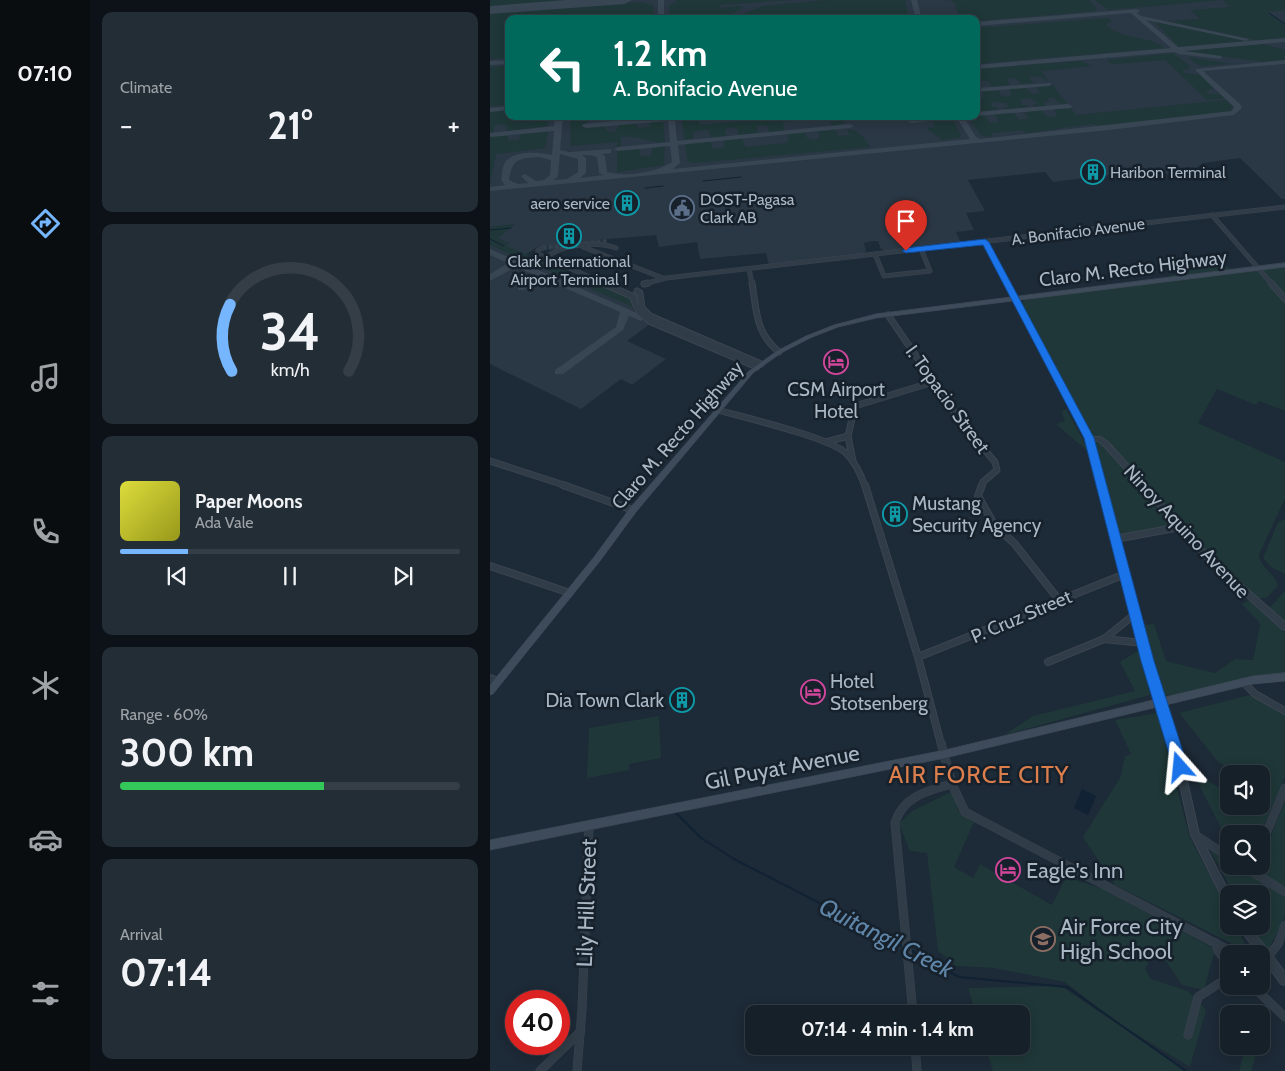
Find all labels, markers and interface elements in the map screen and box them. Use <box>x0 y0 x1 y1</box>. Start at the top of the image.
text: 1.2 km <box>613 32 707 75</box>
icon: left <box>530 35 595 100</box>
text: 07:10 <box>17 60 73 87</box>
text: A. Bonifacio Avenue <box>613 75 797 102</box>
text: Climate <box>120 78 172 97</box>
text: 21° <box>267 102 313 149</box>
text: − <box>120 108 132 142</box>
text: + <box>448 108 460 142</box>
building icon: Haribon Terminal <box>1080 159 1106 185</box>
place label: Haribon Terminal <box>1110 163 1226 182</box>
building icon: aero service <box>614 190 640 216</box>
place label: DOST-Pagasa Clark AB <box>700 190 795 227</box>
place label: aero service <box>530 194 610 213</box>
public building icon: DOST-Pagasa Clark AB <box>669 195 695 221</box>
pin <box>885 200 927 251</box>
icon: directions <box>28 206 63 241</box>
icon: arrive <box>892 207 920 235</box>
street label: A. Bonifacio Avenue <box>1010 214 1146 249</box>
building icon: Clark International Airport Terminal 1 <box>556 223 582 249</box>
street label: Claro M. Recto Highway <box>1038 246 1229 291</box>
place label: Clark International Airport Terminal 1 <box>508 252 631 289</box>
text: 34 <box>260 300 320 363</box>
street label: I. Topacio Street <box>901 341 995 458</box>
hotel icon: CSM Airport Hotel <box>823 349 849 375</box>
street label: Claro M. Recto Highway <box>607 356 748 514</box>
text: km/h <box>270 359 310 380</box>
icon: music <box>28 360 63 395</box>
place label: CSM Airport Hotel <box>787 378 885 423</box>
street label: Ninoy Aquino Avenue <box>1119 460 1254 603</box>
text: Paper Moons <box>195 490 303 513</box>
place label: Mustang Security Agency <box>912 492 1042 537</box>
building icon: Mustang Security Agency <box>882 501 908 527</box>
text: Ada Vale <box>195 513 254 532</box>
icon: phone <box>28 514 63 549</box>
icon: previous <box>163 562 191 590</box>
icon: pause <box>276 562 304 590</box>
icon: next <box>389 562 417 590</box>
street label: P. Cruz Street <box>967 585 1076 648</box>
icon: climate <box>28 668 63 703</box>
place label: Hotel Stotsenberg <box>830 670 928 715</box>
hotel icon: Hotel Stotsenberg <box>800 679 826 705</box>
building icon: Dia Town Clark <box>669 687 695 713</box>
place label: Dia Town Clark <box>545 689 664 712</box>
text: Range · 60% <box>120 705 208 724</box>
text: 300 km <box>120 729 254 776</box>
street label: Gil Puyat Avenue <box>703 739 862 796</box>
position arrow <box>1153 740 1205 792</box>
district label: AIR FORCE CITY <box>889 760 1069 789</box>
map controls <box>1220 765 1270 1055</box>
button: sound <box>1220 765 1270 815</box>
icon: car <box>28 822 63 857</box>
button: search <box>1220 825 1270 875</box>
street label: Lily Hill Street <box>571 838 602 968</box>
hotel icon: Eagle's Inn <box>995 857 1021 883</box>
place label: Eagle's Inn <box>1026 857 1123 884</box>
button: layers <box>1220 885 1270 935</box>
water label: Quitangil Creek <box>814 891 959 984</box>
place label: Air Force City High School <box>1060 913 1183 965</box>
text: Arrival <box>120 925 163 944</box>
school or university icon: Air Force City High School <box>1030 926 1056 952</box>
button: + <box>1220 945 1270 995</box>
text: 07:14 <box>120 949 212 996</box>
icon: filters <box>28 976 63 1011</box>
speed limit sign: 40 <box>505 990 570 1055</box>
button: − <box>1220 1005 1270 1055</box>
text: 07:14 · 4 min · 1.4 km <box>801 1018 974 1041</box>

